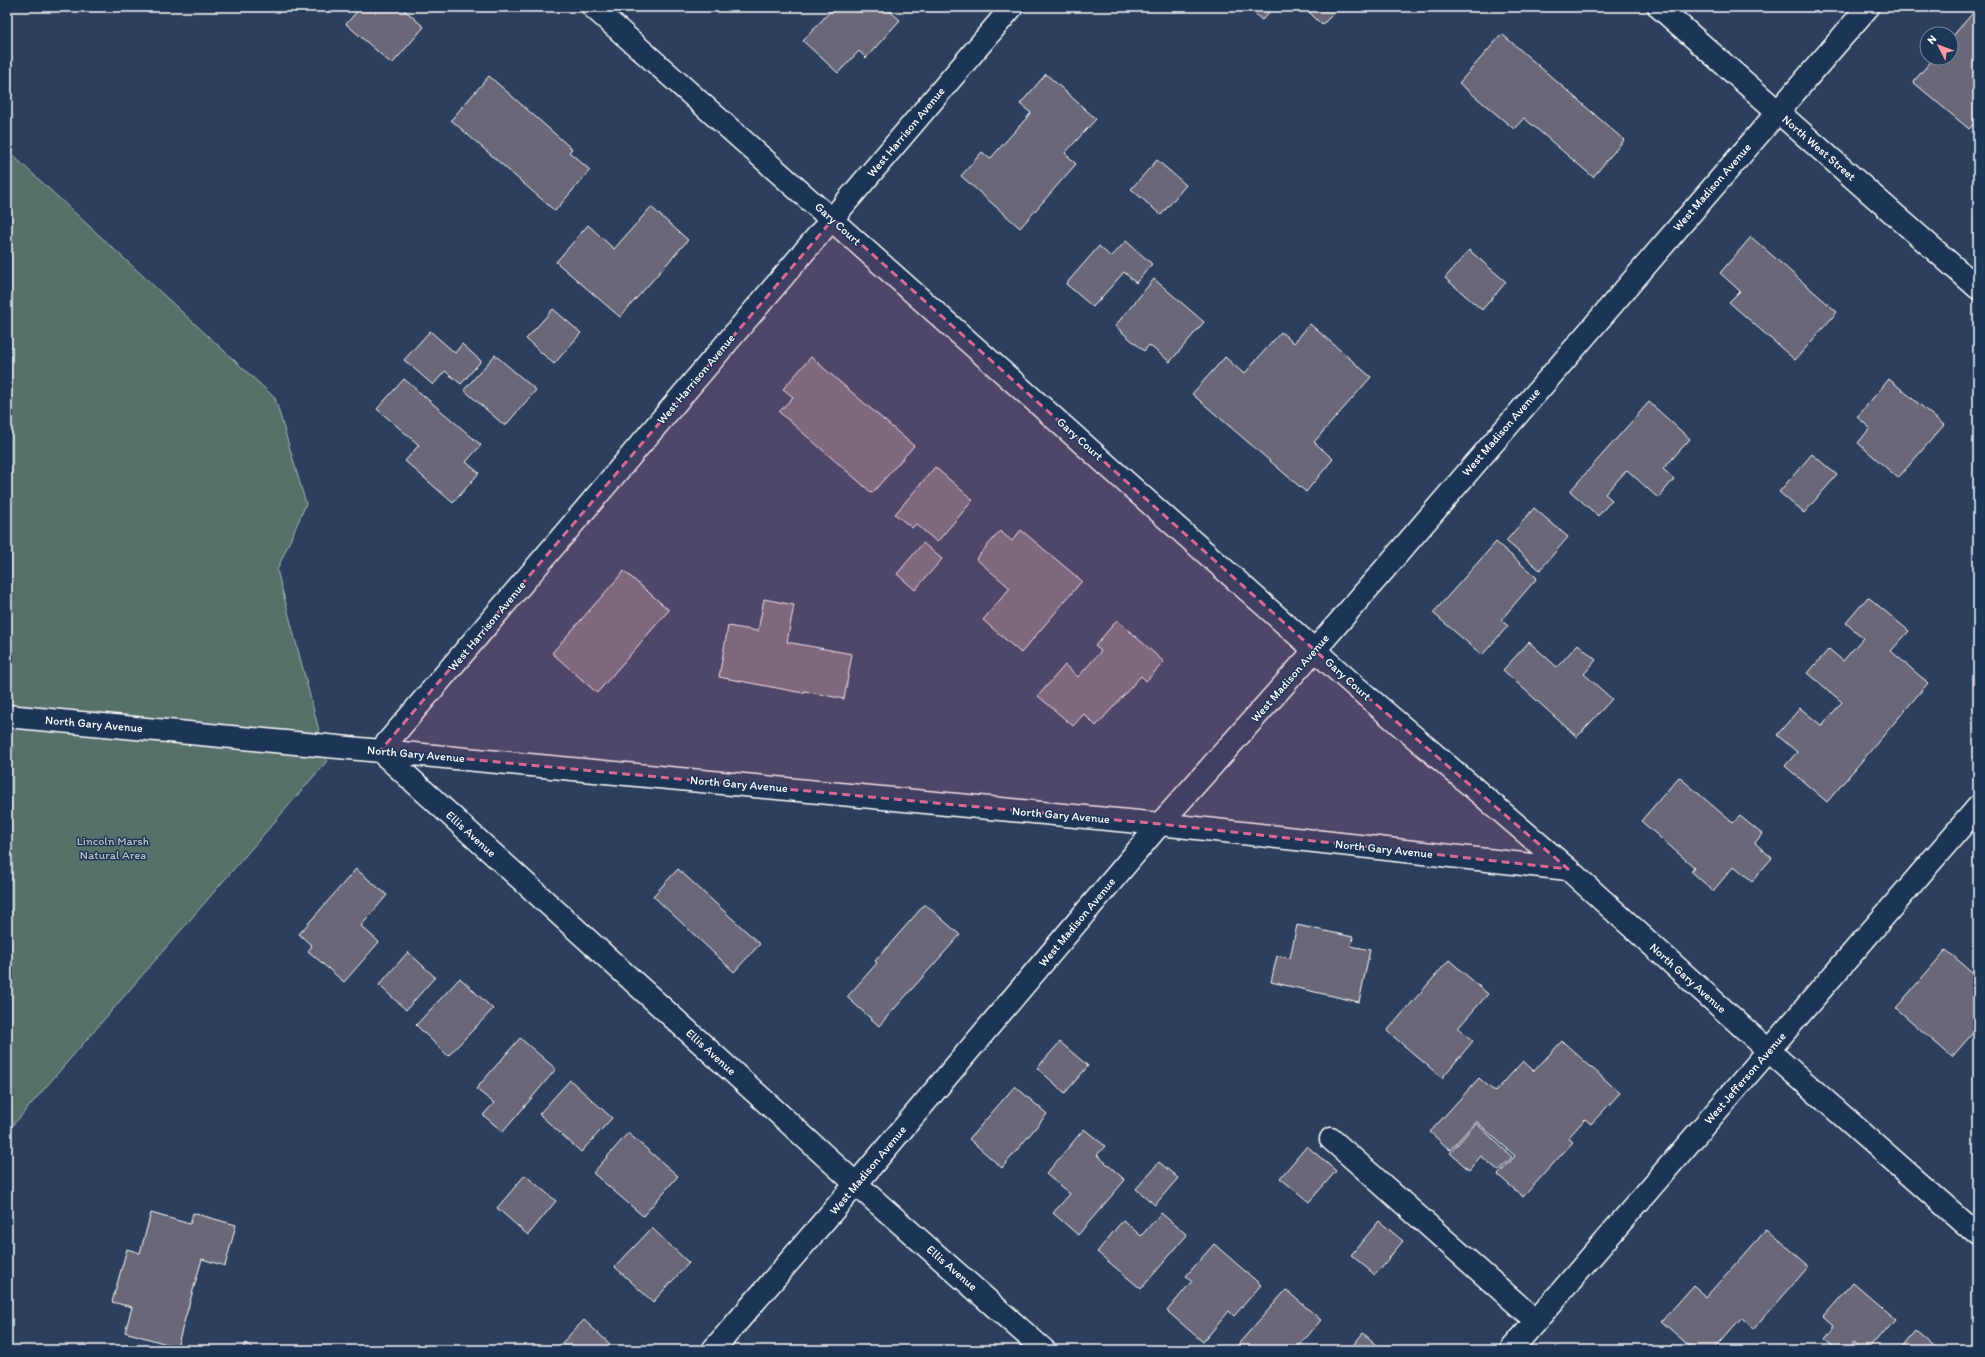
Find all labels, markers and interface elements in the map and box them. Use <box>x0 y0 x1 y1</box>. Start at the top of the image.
north arrow <box>1919 26 1959 66</box>
text: N <box>1925 33 1939 47</box>
street label: West Harrison Avenue <box>864 84 948 180</box>
street label: North West Street <box>1779 112 1859 184</box>
street label: West Madison Avenue <box>1670 140 1754 234</box>
street label: Gary Court <box>812 200 864 249</box>
street label: West Harrison Avenue <box>654 331 738 427</box>
street label: West Madison Avenue <box>1459 385 1543 479</box>
street label: Gary Court <box>1054 415 1106 464</box>
street label: West Harrison Avenue <box>445 578 529 674</box>
street label: West Madison Avenue <box>1248 631 1332 725</box>
street label: Gary Court <box>1322 655 1374 704</box>
street label: North Gary Avenue <box>45 713 144 735</box>
street label: North Gary Avenue <box>367 743 466 765</box>
street label: North Gary Avenue <box>690 773 789 795</box>
street label: North Gary Avenue <box>1012 804 1111 826</box>
street label: Ellis Avenue <box>443 808 499 860</box>
park label: Lincoln Marsh Natural Area <box>77 834 150 862</box>
street label: North Gary Avenue <box>1335 837 1434 861</box>
street label: West Madison Avenue <box>1036 874 1119 969</box>
street label: North Gary Avenue <box>1647 940 1729 1016</box>
street label: Ellis Avenue <box>683 1026 739 1078</box>
street label: West Jefferson Avenue <box>1701 1029 1789 1127</box>
street label: West Madison Avenue <box>827 1122 910 1217</box>
street label: Ellis Avenue <box>924 1242 980 1294</box>

